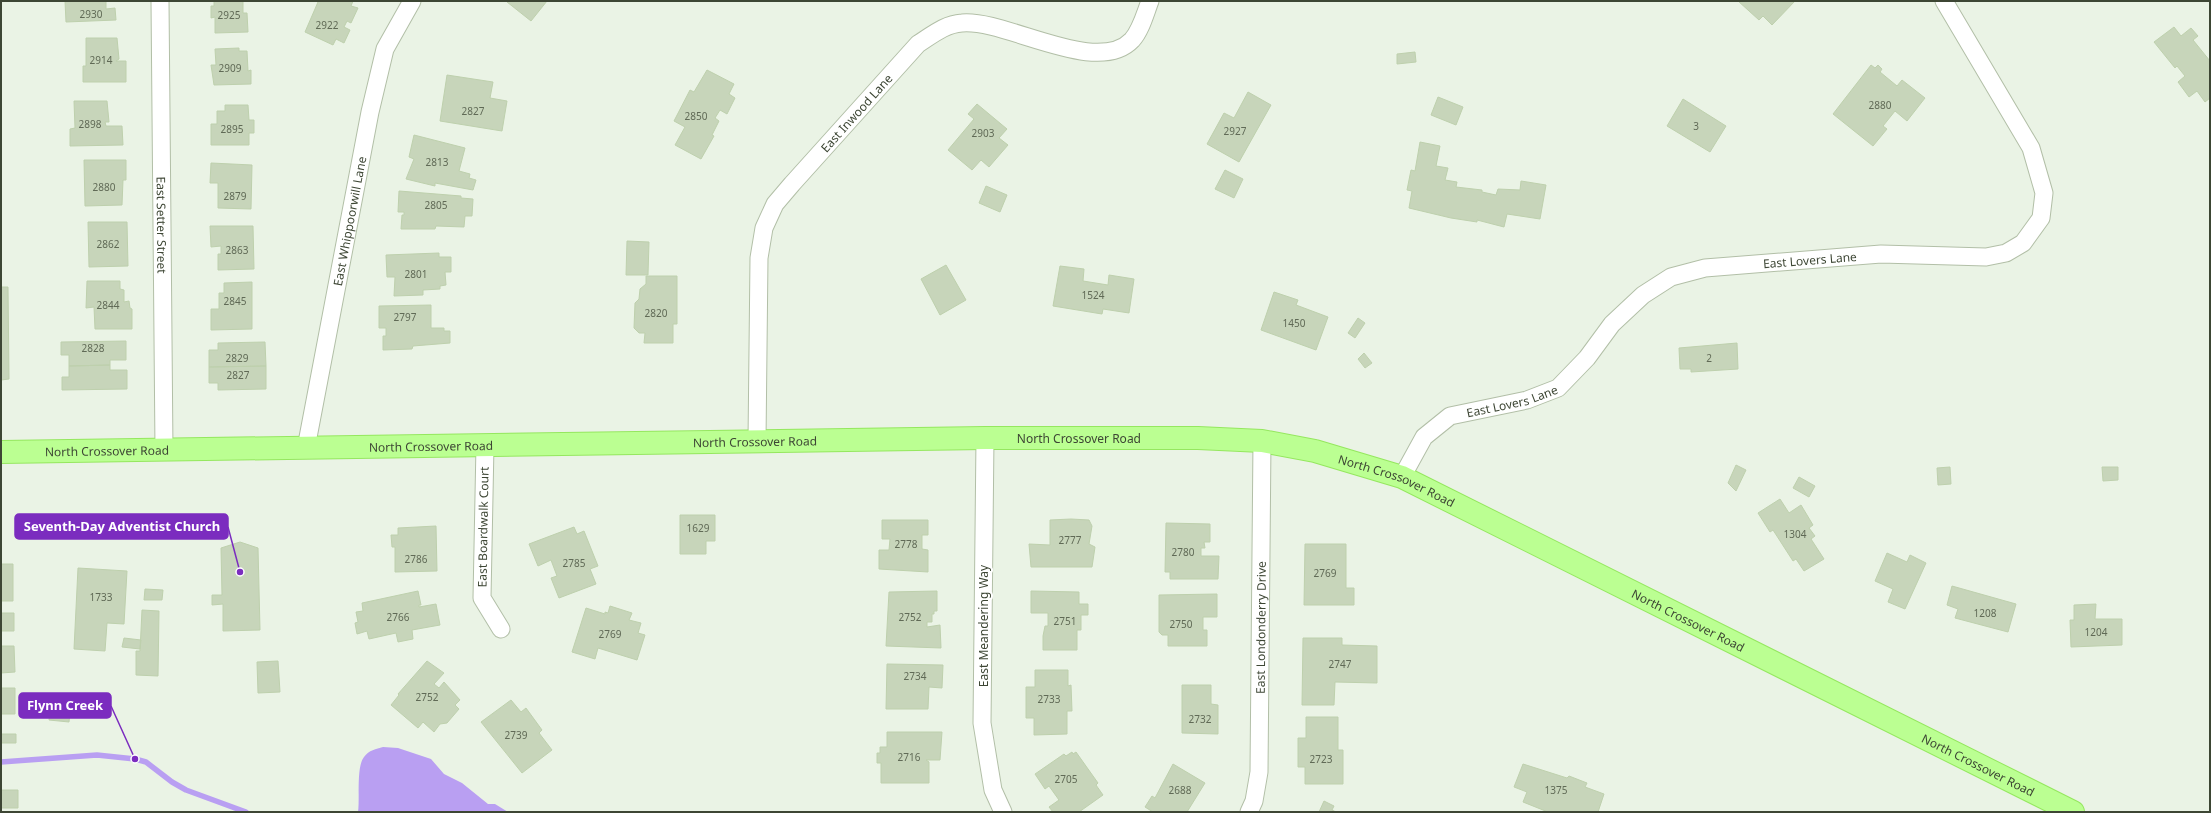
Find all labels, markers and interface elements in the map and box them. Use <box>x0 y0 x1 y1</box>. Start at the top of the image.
house number: 2930 <box>80 7 103 21</box>
house number: 2925 <box>218 8 241 22</box>
house number: 2922 <box>316 18 339 32</box>
house number: 2914 <box>90 53 113 67</box>
house number: 2909 <box>219 61 242 75</box>
street label: East Inwood Lane <box>816 70 896 155</box>
house number: 2880 <box>1869 98 1892 112</box>
house number: 2827 <box>462 104 485 118</box>
house number: 2850 <box>685 109 708 123</box>
house number: 2898 <box>79 117 102 131</box>
house number: 3 <box>1693 119 1699 133</box>
house number: 2895 <box>221 122 244 136</box>
house number: 2927 <box>1224 124 1247 138</box>
house number: 2903 <box>972 126 995 140</box>
street label: East Whippoorwill Lane <box>329 155 370 287</box>
house number: 2813 <box>426 155 449 169</box>
street label: East Setter Street <box>153 176 171 274</box>
house number: 2880 <box>93 180 116 194</box>
house number: 2879 <box>224 189 247 203</box>
house number: 2805 <box>425 198 448 212</box>
house number: 2862 <box>97 237 120 251</box>
house number: 2863 <box>226 243 249 257</box>
street label: East Lovers Lane <box>1762 247 1858 272</box>
house number: 2801 <box>405 267 427 281</box>
house number: 1524 <box>1082 288 1105 302</box>
house number: 2845 <box>224 294 247 308</box>
house number: 2844 <box>97 298 120 312</box>
house number: 2820 <box>645 306 668 320</box>
house number: 2797 <box>394 310 417 324</box>
house number: 1450 <box>1283 316 1306 330</box>
house number: 2828 <box>82 341 105 355</box>
house number: 2829 <box>226 351 249 365</box>
house number: 2 <box>1706 351 1712 365</box>
house number: 2827 <box>227 368 250 382</box>
street label: East Lovers Lane <box>1465 380 1560 421</box>
street label: North Crossover Road <box>1017 430 1141 447</box>
street label: North Crossover Road <box>693 432 817 451</box>
street label: North Crossover Road <box>369 437 493 455</box>
street label: North Crossover Road <box>45 441 169 460</box>
street label: North Crossover Road <box>1336 450 1458 511</box>
street label: East Boardwalk Court <box>473 466 493 588</box>
callout: Seventh-Day Adventist Church <box>15 514 228 539</box>
text: Seventh-Day Adventist Church <box>24 517 220 535</box>
house number: 1629 <box>687 521 710 535</box>
house number: 1304 <box>1784 527 1807 541</box>
house number: 2777 <box>1059 533 1082 547</box>
house number: 2778 <box>895 537 918 551</box>
house number: 2780 <box>1172 545 1195 559</box>
house number: 2786 <box>405 552 428 566</box>
house number: 2785 <box>563 556 586 570</box>
street label: East Londonderry Drive <box>1251 561 1269 694</box>
street label: East Meandering Way <box>975 564 992 687</box>
house number: 2769 <box>1314 566 1337 580</box>
street label: North Crossover Road <box>1629 585 1748 655</box>
house number: 1733 <box>90 590 113 604</box>
house number: 1208 <box>1974 606 1997 620</box>
house number: 2766 <box>387 610 410 624</box>
house number: 2752 <box>899 610 922 624</box>
house number: 2751 <box>1054 614 1076 628</box>
house number: 2750 <box>1170 617 1193 631</box>
house number: 1204 <box>2085 625 2108 639</box>
house number: 2769 <box>599 627 622 641</box>
house number: 2747 <box>1329 657 1352 671</box>
house number: 2734 <box>904 669 927 683</box>
house number: 2752 <box>416 690 439 704</box>
house number: 2733 <box>1038 692 1061 706</box>
callout: Flynn Creek <box>19 693 111 718</box>
text: Flynn Creek <box>27 696 104 714</box>
house number: 2732 <box>1189 712 1212 726</box>
house number: 2739 <box>505 728 528 742</box>
street label: North Crossover Road <box>1919 729 2038 800</box>
house number: 2716 <box>898 750 921 764</box>
house number: 2723 <box>1310 752 1333 766</box>
house number: 2705 <box>1055 772 1078 786</box>
house number: 2688 <box>1169 783 1192 797</box>
house number: 1375 <box>1545 783 1568 797</box>

